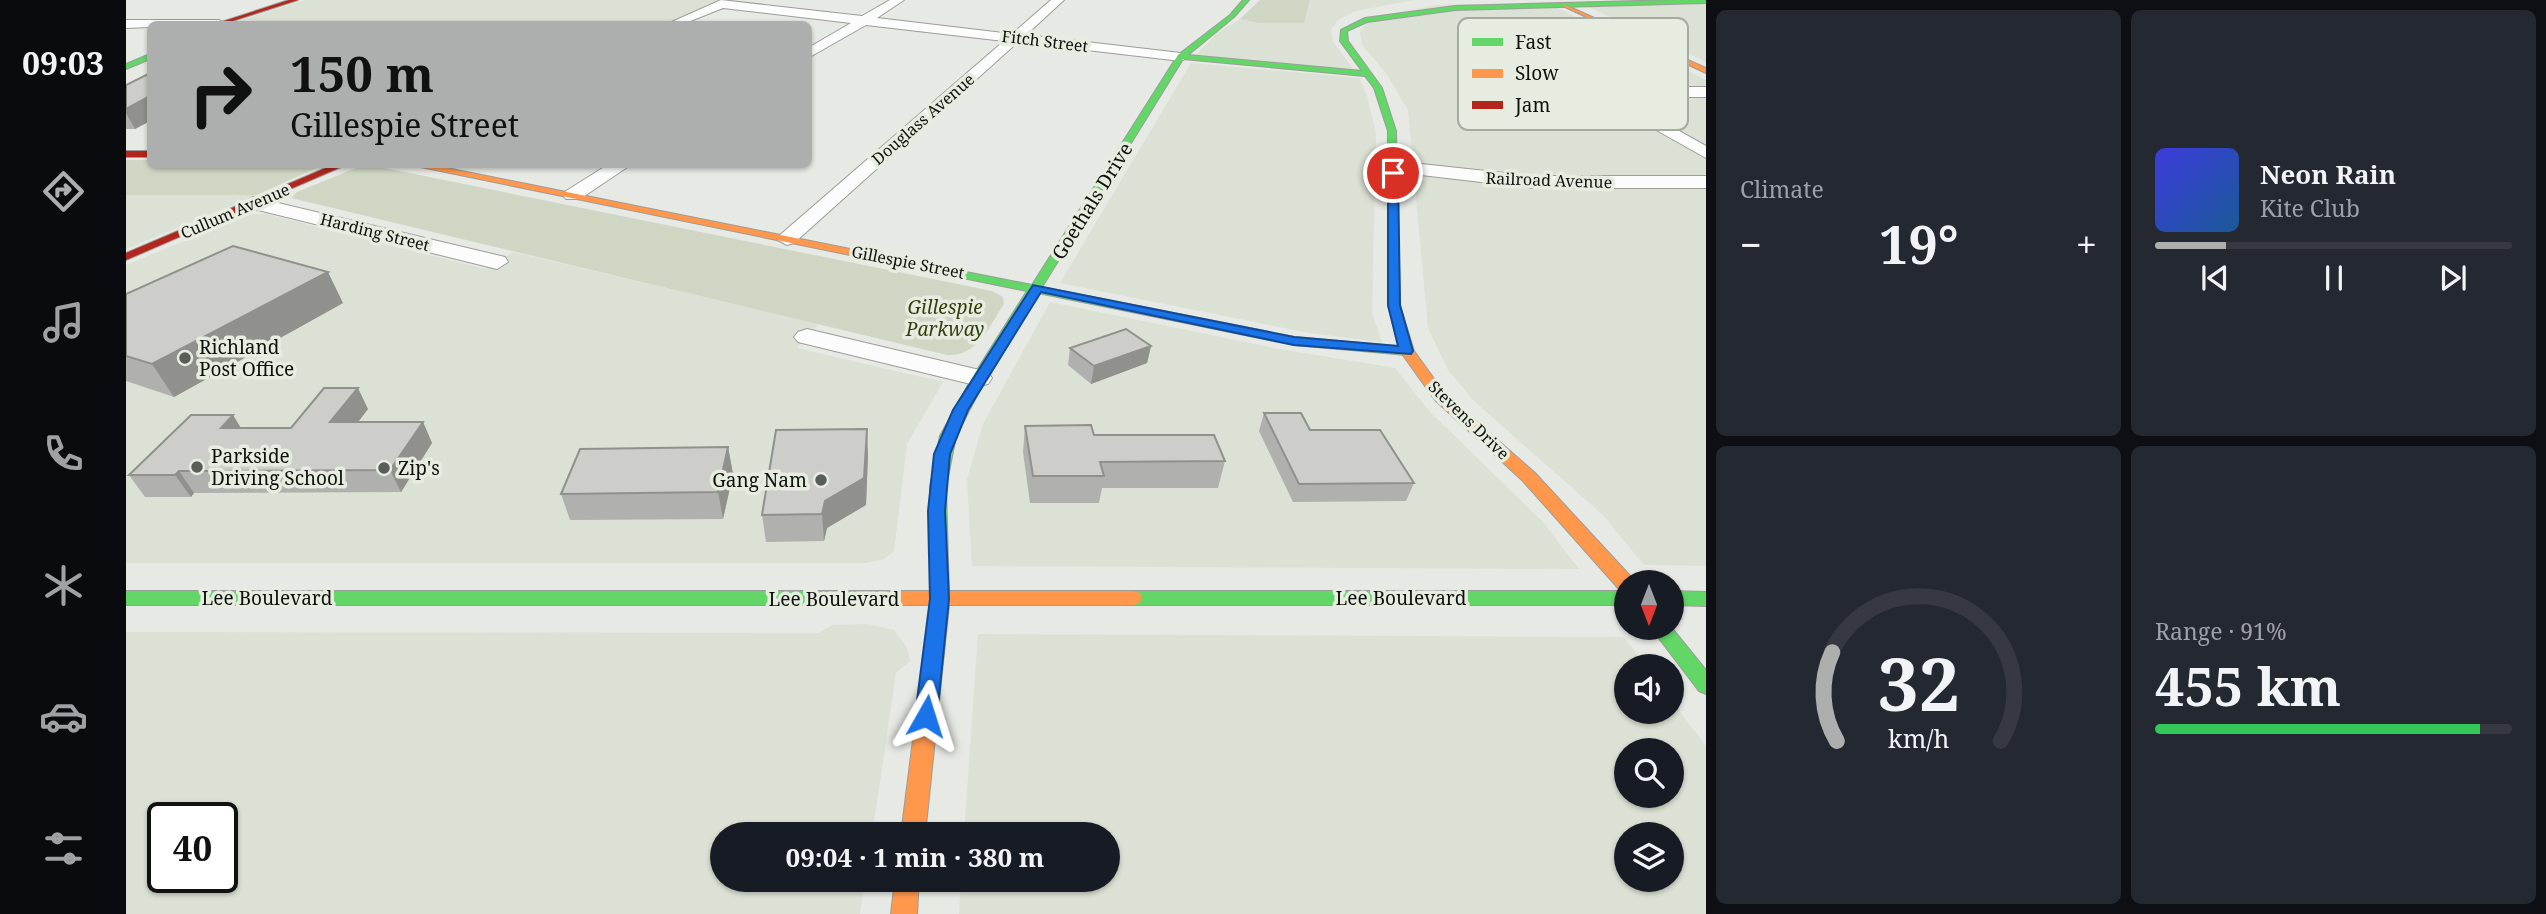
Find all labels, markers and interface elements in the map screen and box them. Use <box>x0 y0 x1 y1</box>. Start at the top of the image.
legend <box>1458 18 1688 130</box>
street label: Fitch Street <box>1000 25 1090 57</box>
text: Fast <box>1515 29 1552 55</box>
text: 150 m <box>290 40 434 106</box>
text: 09:03 <box>22 41 104 84</box>
icon: right <box>175 49 266 140</box>
text: Slow <box>1515 60 1559 86</box>
street label: Douglass Avenue <box>867 68 979 170</box>
text: Jam <box>1514 92 1550 118</box>
text: Gillespie Street <box>290 103 519 146</box>
street label: Goethals Drive <box>1046 137 1138 265</box>
pin <box>1363 143 1423 203</box>
icon: arrive <box>1374 154 1412 192</box>
text: Neon Rain <box>2260 156 2396 192</box>
icon: directions <box>39 167 88 216</box>
street label: Railroad Avenue <box>1485 167 1613 193</box>
text: Climate <box>1740 173 1824 205</box>
street label: Cullum Avenue <box>177 178 293 244</box>
text: Kite Club <box>2260 192 2360 224</box>
street label: Harding Street <box>318 208 432 256</box>
text: 19° <box>1879 208 1959 279</box>
text: − <box>1740 218 1762 270</box>
text: + <box>2076 218 2097 270</box>
street label: Gillespie Street <box>850 240 967 284</box>
icon: previous <box>2196 259 2234 297</box>
icon: pause <box>2315 259 2353 297</box>
icon: next <box>2434 259 2472 297</box>
park label: Gillespie Parkway <box>905 294 984 342</box>
icon: music <box>39 298 88 347</box>
place label: Richland Post Office <box>199 334 294 382</box>
marker: Richland Post Office <box>177 350 193 366</box>
street label: Stevens Drive <box>1424 376 1514 464</box>
icon: phone <box>39 429 88 478</box>
place label: Parkside Driving School <box>211 443 344 491</box>
place label: Zip's <box>398 455 440 481</box>
marker: Parkside Driving School <box>189 459 205 475</box>
marker: Zip's <box>376 460 392 476</box>
place label: Gang Nam <box>712 467 807 493</box>
marker: Gang Nam <box>813 472 829 488</box>
icon: climate <box>39 561 88 610</box>
north arrow <box>1614 570 1684 640</box>
map controls <box>1614 570 1684 892</box>
street label: Lee Boulevard <box>202 585 333 611</box>
street label: Lee Boulevard <box>1336 585 1467 611</box>
street label: Lee Boulevard <box>769 586 900 612</box>
text: Range · 91% <box>2155 615 2287 647</box>
text: 32 <box>1877 633 1960 732</box>
text: 455 km <box>2155 650 2341 721</box>
button: sound <box>1614 654 1684 724</box>
position arrow <box>889 679 963 753</box>
icon: car <box>39 692 88 741</box>
text: km/h <box>1888 721 1949 755</box>
button: search <box>1614 738 1684 808</box>
speed limit sign: 40 <box>147 802 238 893</box>
button: layers <box>1614 822 1684 892</box>
icon: filters <box>39 824 88 873</box>
text: 09:04 · 1 min · 380 m <box>785 839 1045 875</box>

